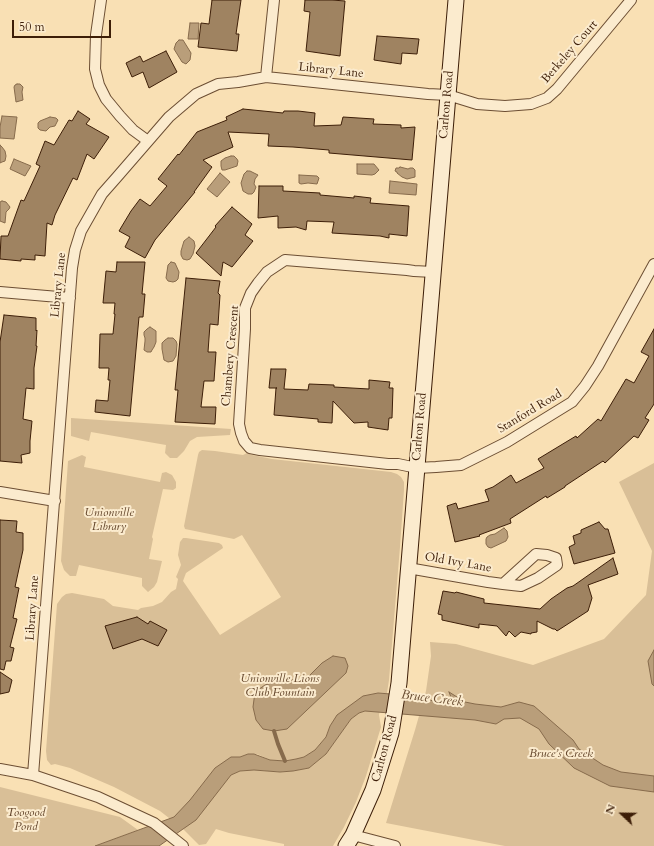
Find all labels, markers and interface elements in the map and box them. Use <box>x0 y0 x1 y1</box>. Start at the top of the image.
scale bar <box>14 12 113 38</box>
street label: Berkeley Court <box>539 18 601 86</box>
text: 50 m <box>19 19 45 35</box>
street label: Library Lane <box>298 60 364 82</box>
street label: Carlton Road <box>437 70 457 140</box>
street label: Library Lane <box>48 252 70 318</box>
street label: Chambery Crescent <box>219 305 243 407</box>
street label: Stanford Road <box>495 387 565 437</box>
street label: Carlton Road <box>410 392 430 462</box>
park label: Unionville Library <box>84 506 134 534</box>
street label: Old Ivy Lane <box>424 550 492 576</box>
street label: Library Lane <box>24 575 42 641</box>
park label: Unionville Lions Club Fountain <box>240 672 320 700</box>
water label: Bruce Creek <box>400 687 464 711</box>
street label: Carlton Road <box>369 714 401 784</box>
park label: Bruce’s Creek <box>529 747 593 761</box>
north arrow <box>602 794 642 834</box>
text: N <box>602 802 619 817</box>
park label: Toogood Pond <box>7 806 45 834</box>

